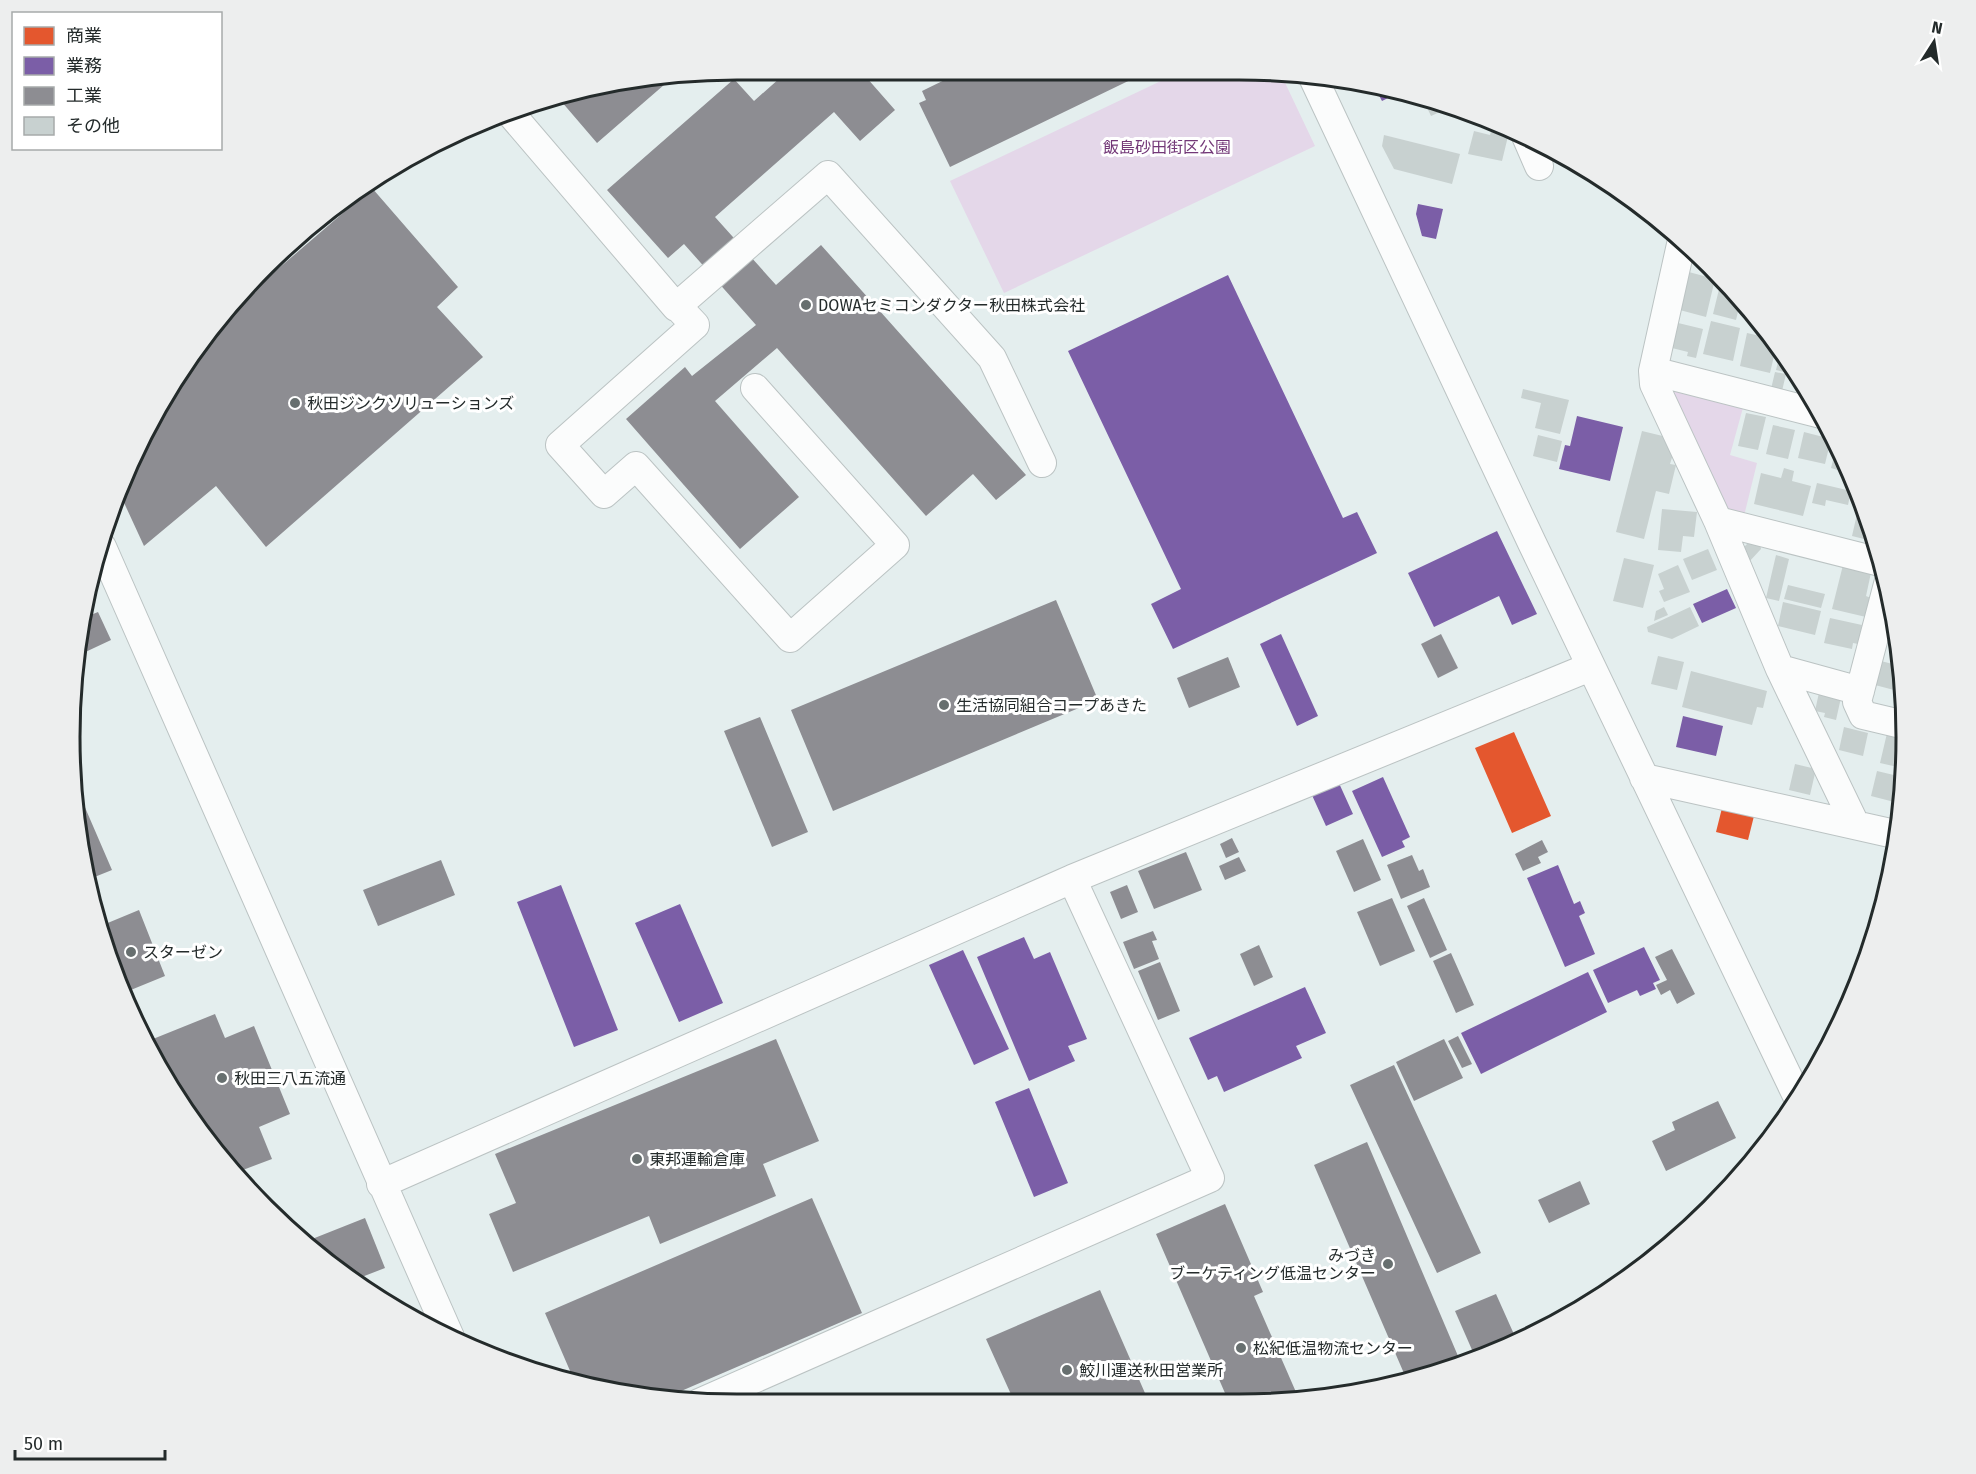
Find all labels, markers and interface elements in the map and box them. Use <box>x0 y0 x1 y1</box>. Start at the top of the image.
legend <box>12 12 222 150</box>
north arrow <box>1904 12 1964 72</box>
text: N <box>1930 17 1944 38</box>
text: 商業 <box>66 25 102 47</box>
text: 業務 <box>66 55 102 77</box>
text: 工業 <box>66 85 102 107</box>
text: その他 <box>66 115 120 137</box>
park label: 飯島砂田街区公園 <box>1103 138 1231 157</box>
place label: DOWAセミコンダクター秋田株式会社 <box>818 296 1085 315</box>
marker: DOWAセミコンダクター秋田株式会社 <box>799 298 813 312</box>
place label: 秋田ジンクソリューションズ <box>307 394 514 413</box>
marker: 秋田ジンクソリューションズ <box>288 396 302 410</box>
place label: 生活協同組合コープあきた <box>956 696 1147 715</box>
marker: 生活協同組合コープあきた <box>937 698 951 712</box>
place label: スターゼン <box>143 943 223 962</box>
marker: スターゼン <box>124 945 138 959</box>
place label: 秋田三八五流通 <box>234 1069 346 1088</box>
marker: 秋田三八五流通 <box>215 1071 229 1085</box>
place label: 東邦運輸倉庫 <box>649 1150 745 1169</box>
marker: 東邦運輸倉庫 <box>630 1152 644 1166</box>
place label: みづき ブーケティング低温センター <box>1169 1246 1376 1283</box>
marker: みづき ブーケティング低温センター <box>1381 1257 1395 1271</box>
place label: 松紀低温物流センター <box>1253 1339 1413 1358</box>
marker: 松紀低温物流センター <box>1234 1341 1248 1355</box>
place label: 鮫川運送秋田営業所 <box>1079 1361 1223 1380</box>
marker: 鮫川運送秋田営業所 <box>1060 1363 1074 1377</box>
scale bar <box>15 1423 165 1461</box>
text: 50 m <box>24 1433 63 1455</box>

